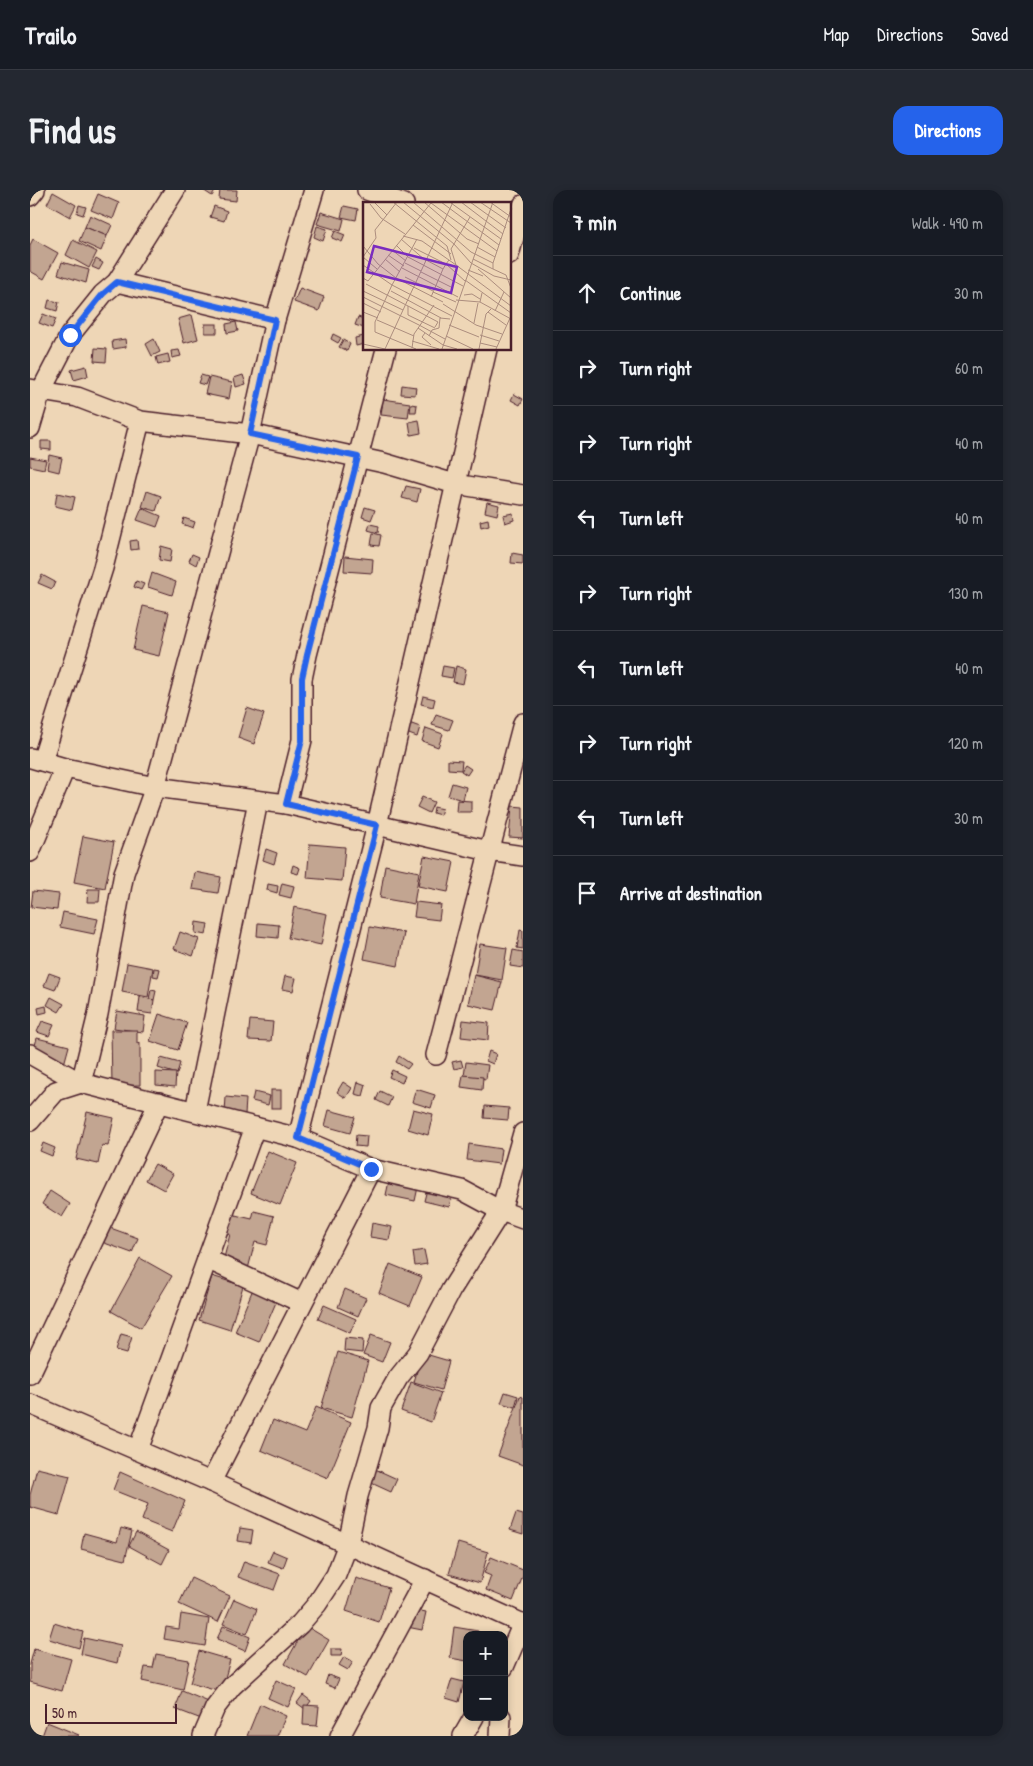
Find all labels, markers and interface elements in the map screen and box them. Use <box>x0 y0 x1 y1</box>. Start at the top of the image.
text: Trailo <box>25 19 76 51</box>
text: Map <box>824 22 849 47</box>
text: Directions <box>877 22 943 47</box>
text: Saved <box>971 22 1008 47</box>
button: Directions <box>893 106 1003 155</box>
text: Find us <box>30 107 116 154</box>
inset map <box>363 202 510 350</box>
text: 7 min <box>573 208 617 237</box>
text: Walk · 490 m <box>912 212 983 234</box>
icon: ahead <box>573 279 601 307</box>
text: Continue <box>620 280 681 306</box>
text: 30 m <box>954 282 983 304</box>
route start <box>59 324 82 347</box>
icon: right <box>573 354 601 382</box>
text: Turn right <box>620 355 691 381</box>
text: 60 m <box>955 357 983 379</box>
icon: right <box>573 429 601 457</box>
text: Turn right <box>620 430 691 456</box>
text: 40 m <box>955 432 983 454</box>
icon: left <box>573 504 601 532</box>
text: Turn left <box>620 505 683 531</box>
text: 40 m <box>955 507 983 529</box>
icon: right <box>573 579 601 607</box>
text: Turn right <box>620 580 691 606</box>
text: 130 m <box>948 582 983 604</box>
icon: left <box>573 654 601 682</box>
text: Turn left <box>620 655 683 681</box>
text: 40 m <box>955 657 983 679</box>
icon: right <box>573 729 601 757</box>
text: Turn right <box>620 730 691 756</box>
text: 120 m <box>948 732 983 754</box>
icon: left <box>573 804 601 832</box>
text: Turn left <box>620 805 683 831</box>
text: 30 m <box>954 807 983 829</box>
icon: arrive <box>573 879 601 907</box>
text: Arrive at destination <box>620 880 762 906</box>
route end <box>360 1158 383 1181</box>
map controls <box>463 1631 508 1721</box>
button: + <box>463 1631 508 1676</box>
button: − <box>463 1676 508 1721</box>
scale bar <box>45 1701 178 1724</box>
text: 50 m <box>52 1703 77 1722</box>

